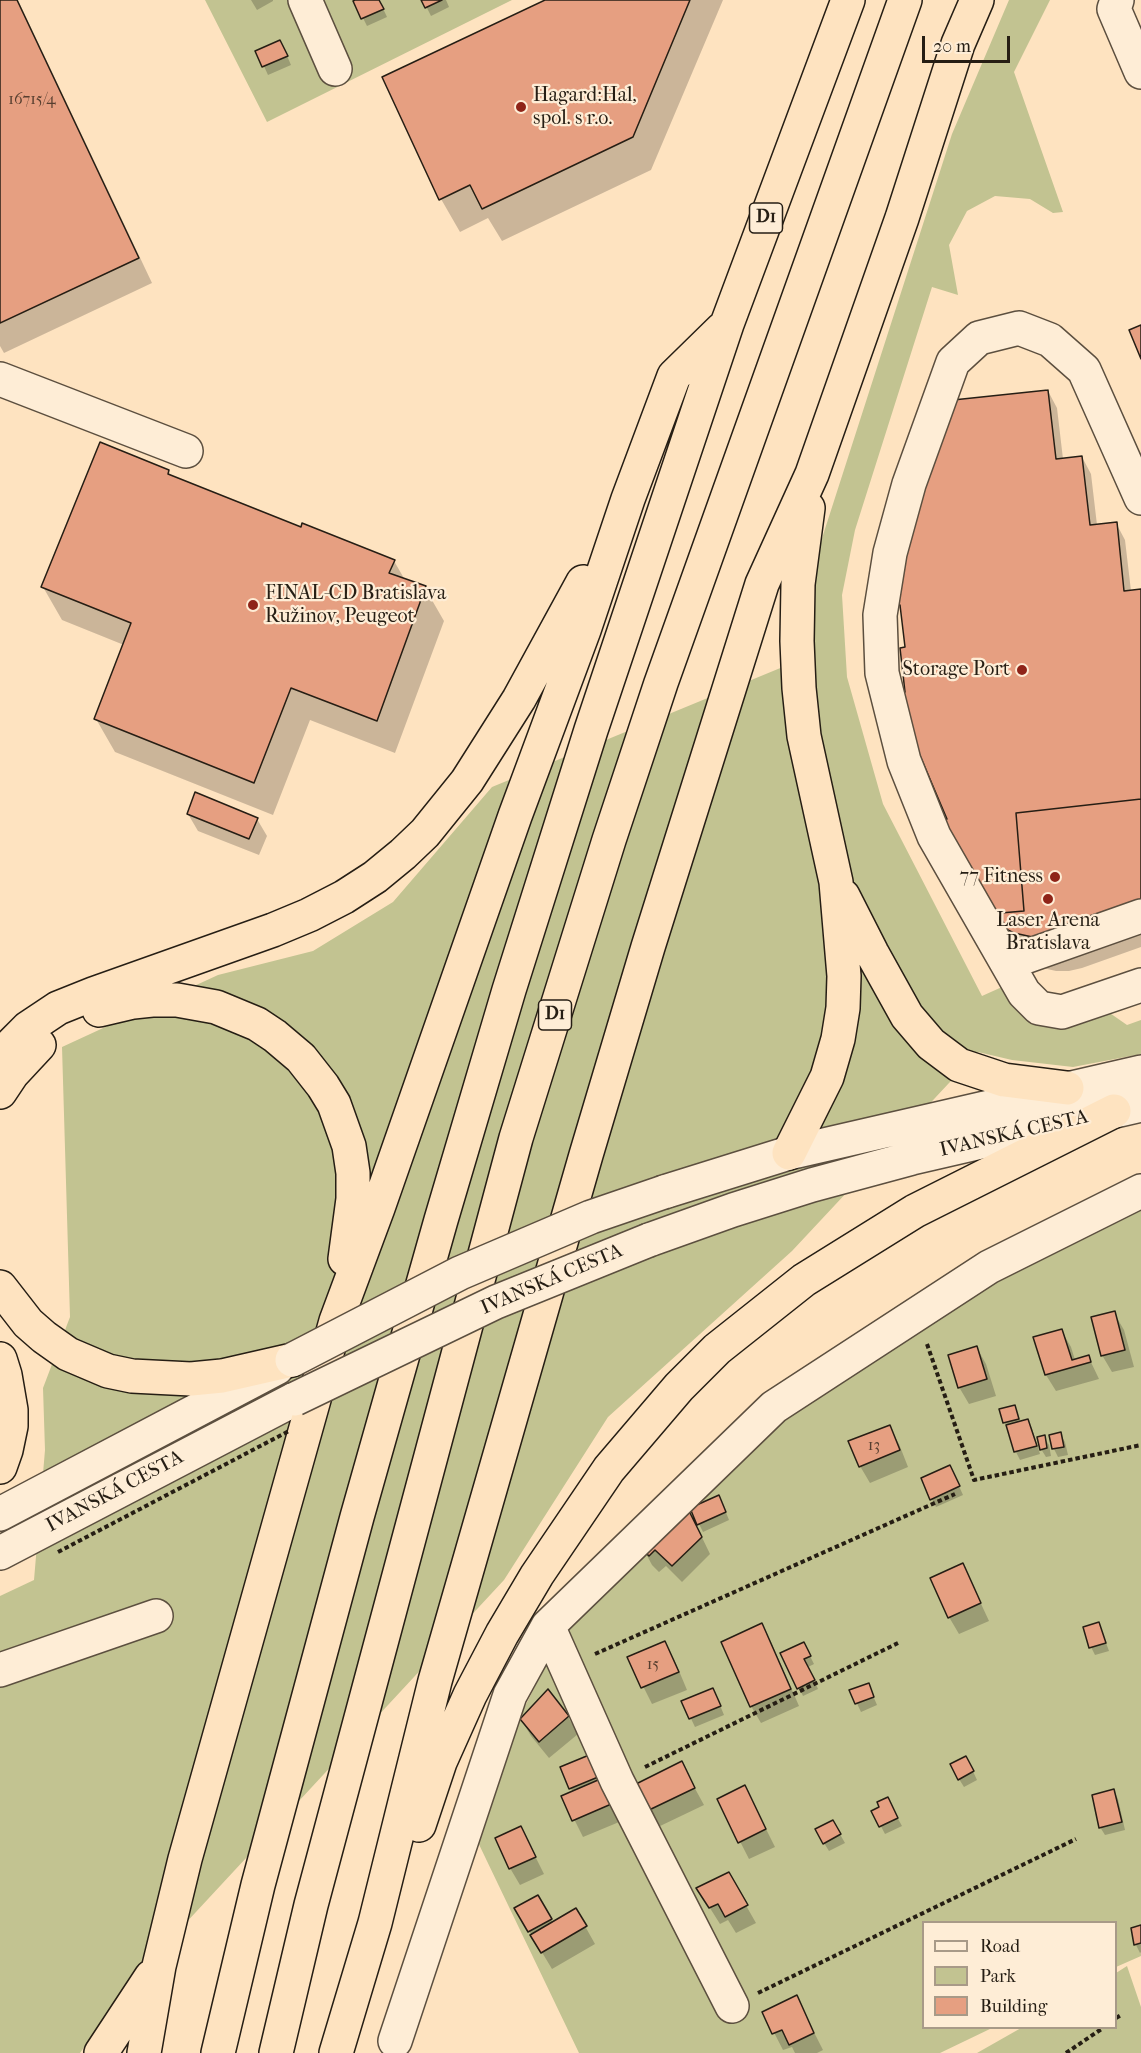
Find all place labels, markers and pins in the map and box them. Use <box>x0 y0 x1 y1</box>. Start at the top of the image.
place label: Hagard:Hal, spol. s r.o. <box>533 84 637 131</box>
marker: Hagard:Hal, spol. s r.o. <box>514 100 528 114</box>
place label: FINAL-CD Bratislava Ružinov, Peugeot <box>265 582 446 629</box>
marker: FINAL-CD Bratislava Ružinov, Peugeot <box>246 598 260 612</box>
place label: Storage Port <box>903 658 1010 682</box>
marker: Storage Port <box>1015 663 1029 677</box>
place label: 77 Fitness <box>960 865 1043 889</box>
marker: 77 Fitness <box>1048 870 1062 884</box>
marker: Laser Arena Bratislava <box>1041 892 1055 906</box>
place label: Laser Arena Bratislava <box>996 909 1100 956</box>

